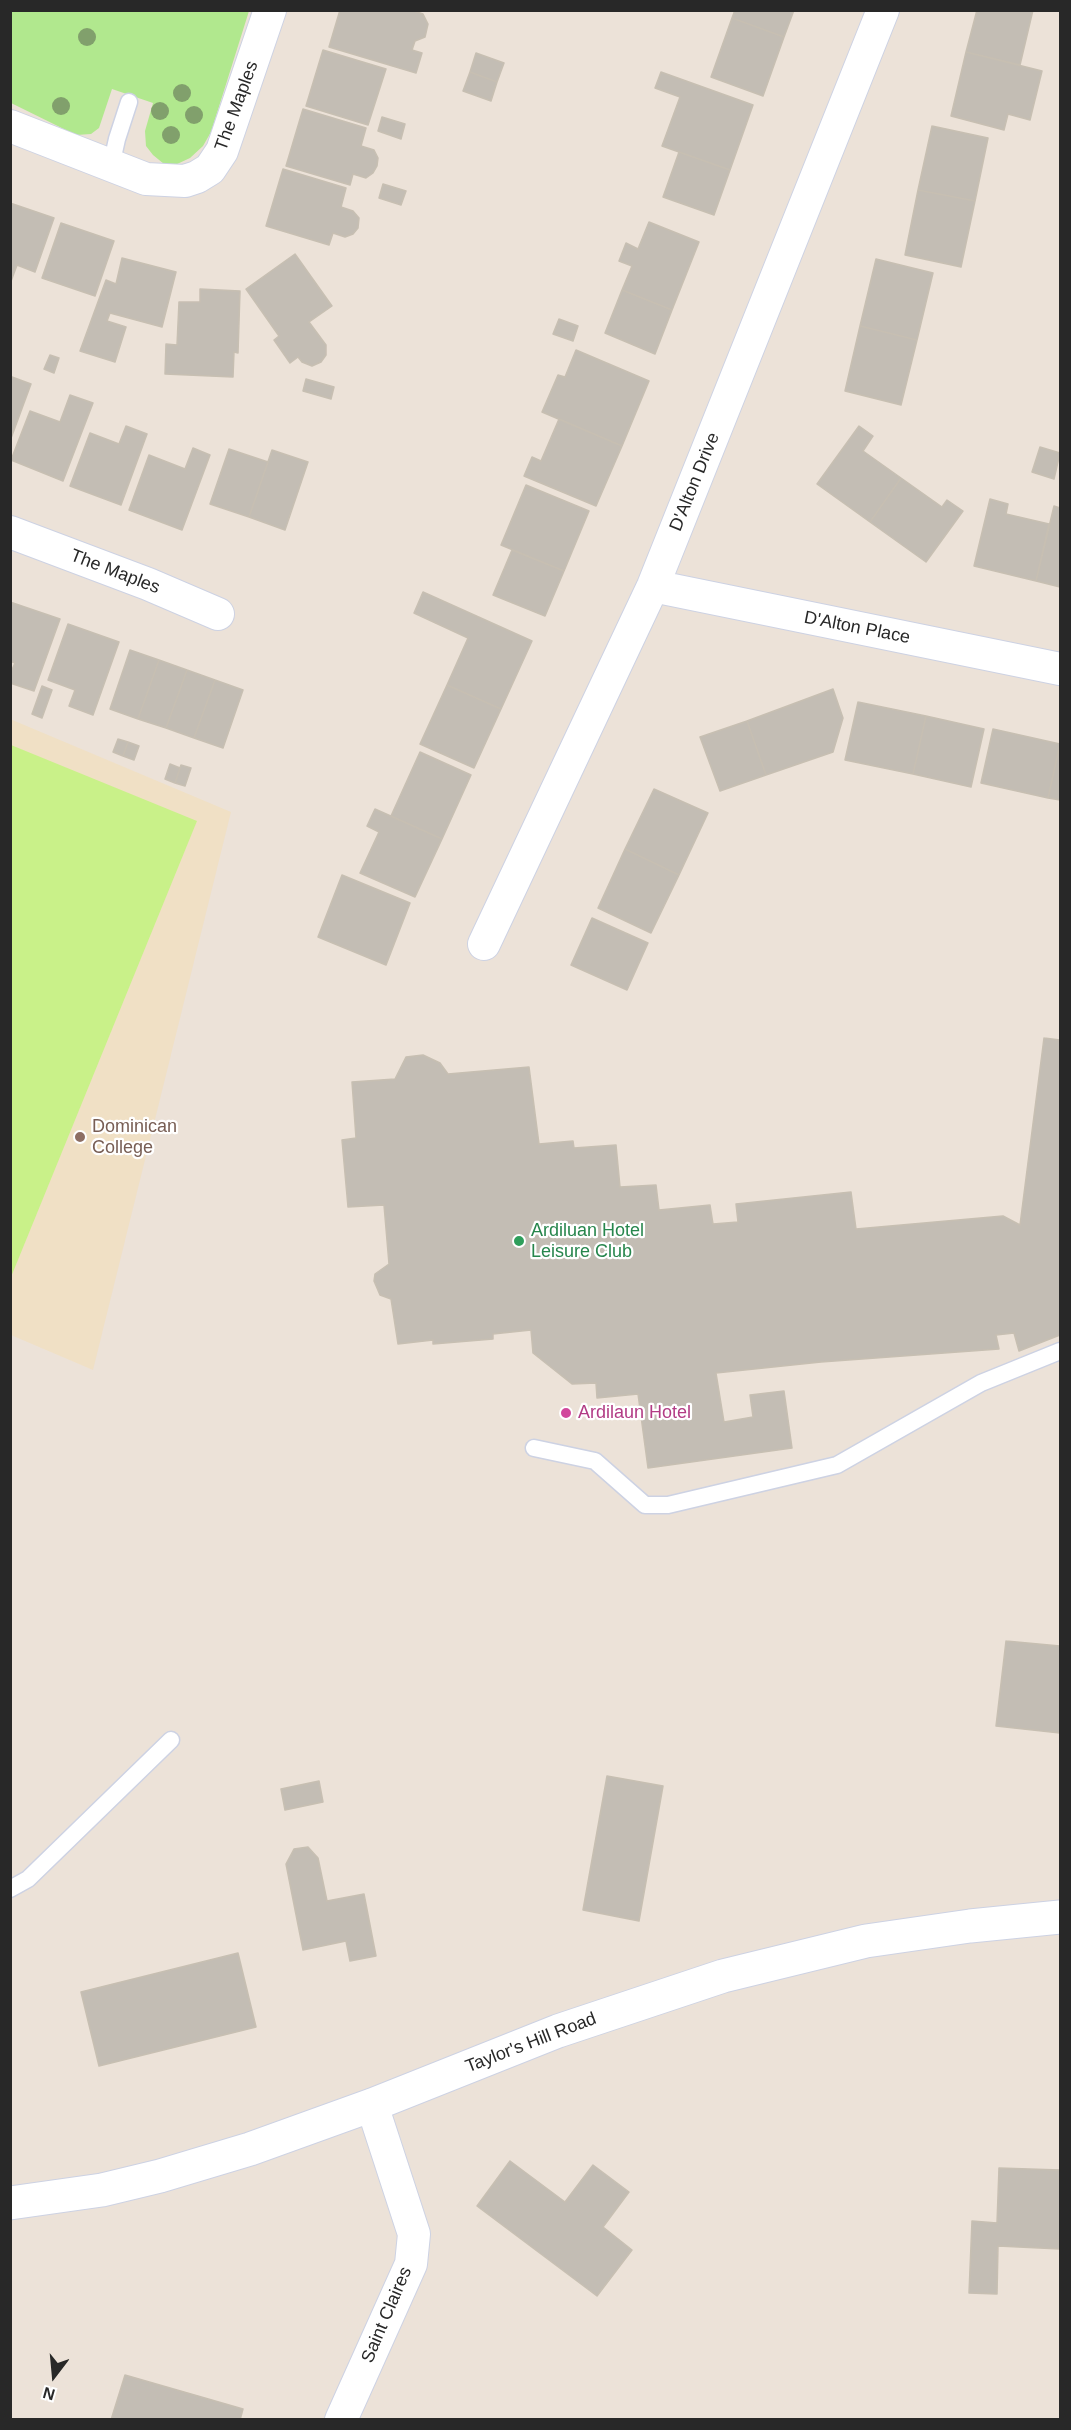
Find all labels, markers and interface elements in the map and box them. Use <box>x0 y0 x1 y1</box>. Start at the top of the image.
street label: The Maples <box>211 58 263 154</box>
street label: D'Alton Drive <box>665 430 725 534</box>
street label: The Maples <box>67 545 163 599</box>
street label: D'Alton Place <box>802 607 912 649</box>
place label: Dominican College <box>92 1116 177 1158</box>
marker: Dominican College <box>73 1130 87 1144</box>
place label: Ardiluan Hotel Leisure Club <box>531 1220 644 1262</box>
marker: Ardiluan Hotel Leisure Club <box>512 1234 526 1248</box>
place label: Ardilaun Hotel <box>578 1402 691 1424</box>
marker: Ardilaun Hotel <box>559 1406 573 1420</box>
street label: Taylor's Hill Road <box>462 2008 600 2078</box>
street label: Saint Claires <box>357 2264 417 2366</box>
north arrow <box>24 2346 84 2406</box>
text: N <box>41 2384 57 2404</box>

